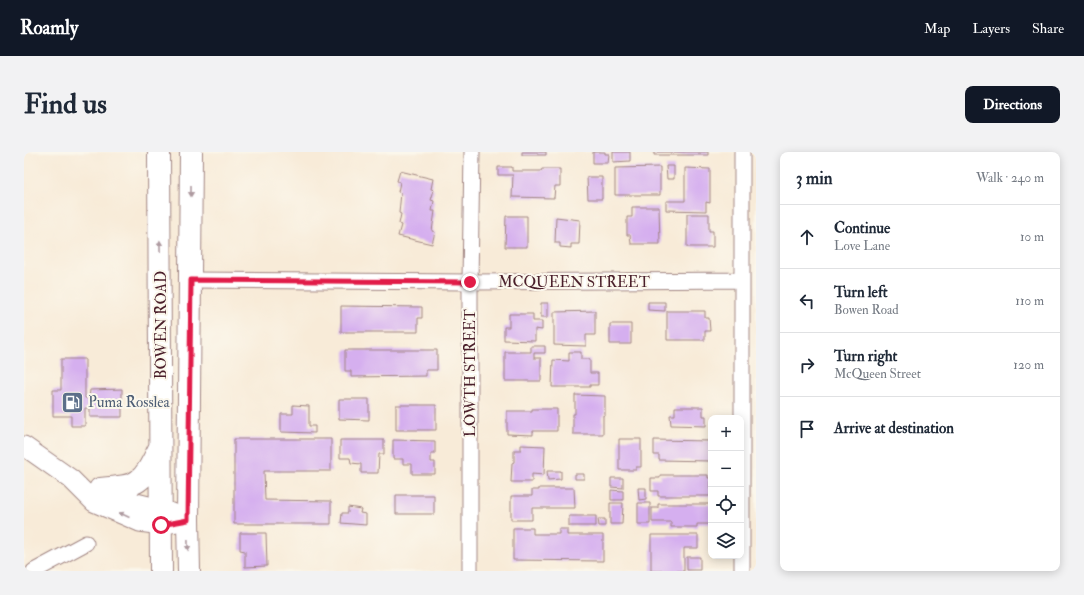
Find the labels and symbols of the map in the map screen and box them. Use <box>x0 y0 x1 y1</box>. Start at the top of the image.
one-way arrow <box>188 185 194 198</box>
one-way arrow <box>157 239 163 252</box>
street label: BOWEN ROAD <box>152 271 171 379</box>
route end <box>461 273 479 291</box>
street label: MCQUEEN STREET <box>498 273 650 292</box>
street label: LOWTH STREET <box>461 309 480 437</box>
fuel station icon: Puma Rosslea <box>60 389 86 415</box>
place label: Puma Rosslea <box>88 393 171 412</box>
one-way arrow <box>118 512 129 518</box>
route start <box>152 516 170 534</box>
one-way arrow <box>185 539 191 552</box>

